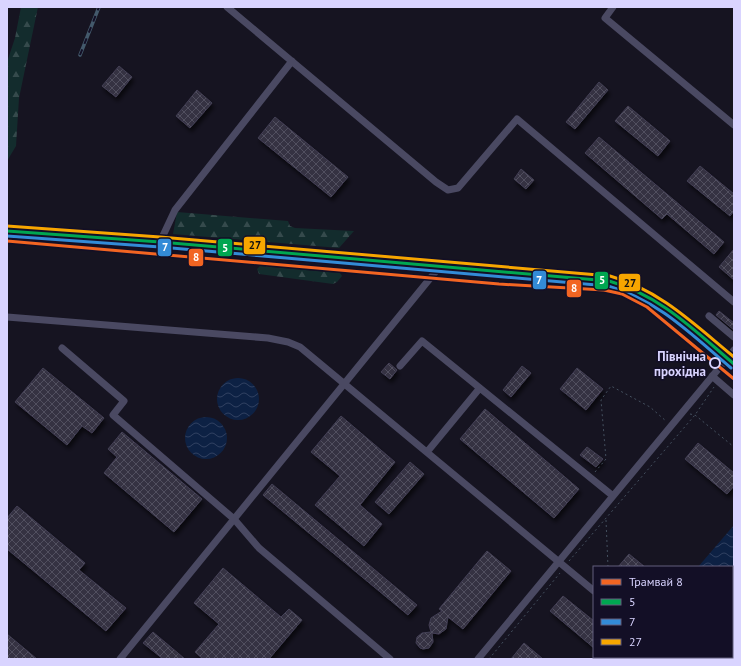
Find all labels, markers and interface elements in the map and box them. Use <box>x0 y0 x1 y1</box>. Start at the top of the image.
line badge: 27 <box>243 236 266 255</box>
line badge: 7 <box>157 238 172 257</box>
line badge: 5 <box>217 238 233 257</box>
text: 27 <box>249 238 261 252</box>
text: 7 <box>162 240 168 254</box>
text: 5 <box>222 241 228 255</box>
line badge: 8 <box>188 248 204 267</box>
text: 8 <box>193 250 199 264</box>
line badge: 7 <box>532 270 547 290</box>
line badge: 5 <box>594 271 609 290</box>
text: 7 <box>536 273 542 287</box>
text: 5 <box>599 273 605 287</box>
line badge: 27 <box>618 273 641 292</box>
text: 27 <box>624 276 636 290</box>
line badge: 8 <box>566 279 582 298</box>
text: 8 <box>571 281 577 295</box>
place label: Північна прохідна <box>654 348 706 380</box>
marker: Північна прохідна <box>709 357 721 369</box>
legend <box>593 566 733 658</box>
text: Трамвай 8 <box>629 574 683 589</box>
text: 5 <box>629 594 636 609</box>
text: 7 <box>629 614 636 629</box>
text: 27 <box>629 634 642 649</box>

